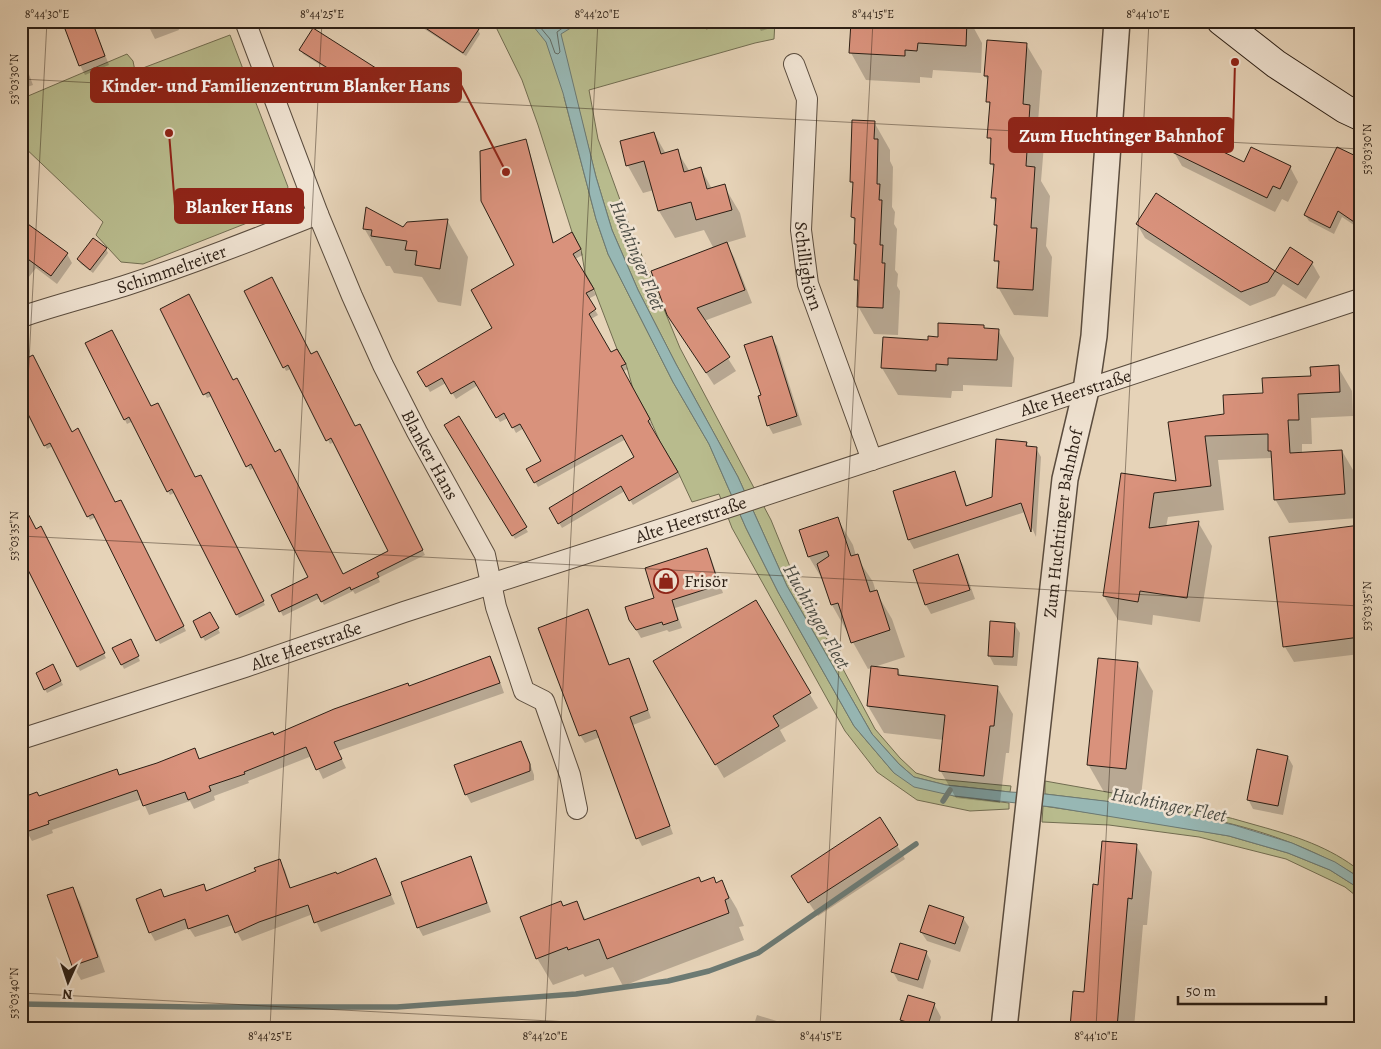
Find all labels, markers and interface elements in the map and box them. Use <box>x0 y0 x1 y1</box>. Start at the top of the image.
text: 8°44'30"E <box>25 6 69 22</box>
text: 8°44'25"E <box>300 6 344 22</box>
text: 8°44'20"E <box>574 6 620 22</box>
text: 8°44'15"E <box>852 6 894 22</box>
text: 8°44'10"E <box>1126 6 1170 22</box>
text: 53°03'30"N <box>6 53 22 104</box>
callout: Kinder- und Familienzentrum Blanker Hans <box>91 68 461 102</box>
text: Kinder- und Familienzentrum Blanker Hans <box>102 73 451 99</box>
callout: Zum Huchtinger Bahnhof <box>1009 118 1233 152</box>
text: Zum Huchtinger Bahnhof <box>1019 123 1226 149</box>
text: 53°03'30"N <box>1359 123 1375 174</box>
callout: Blanker Hans <box>175 189 303 223</box>
text: Blanker Hans <box>185 194 293 220</box>
water label: Huchtinger Fleet <box>603 196 672 316</box>
street label: Schillighörn <box>789 221 829 314</box>
street label: Schimmelreiter <box>114 239 230 299</box>
street label: Alte Heerstraße <box>1016 363 1134 423</box>
street label: Blanker Hans <box>396 406 464 504</box>
street label: Zum Huchtinger Bahnhof <box>1038 424 1089 619</box>
street label: Alte Heerstraße <box>631 490 750 549</box>
text: 53°03'35"N <box>6 511 22 561</box>
water label: Huchtinger Fleet <box>777 559 856 675</box>
shop icon: Frisör <box>653 568 679 594</box>
place label: Frisör <box>684 569 728 593</box>
text: 53°03'35"N <box>1359 581 1375 631</box>
street label: Alte Heerstraße <box>247 616 365 676</box>
water label: Huchtinger Fleet <box>1109 781 1230 829</box>
north arrow <box>42 956 92 1006</box>
text: 53°03'40"N <box>6 967 22 1019</box>
scale bar <box>1178 974 1326 1006</box>
text: 50 m <box>1186 981 1216 1001</box>
text: N <box>62 985 73 1004</box>
text: 8°44'25"E <box>248 1028 292 1044</box>
text: 8°44'20"E <box>522 1028 568 1044</box>
text: 8°44'15"E <box>800 1028 842 1044</box>
text: 8°44'10"E <box>1074 1028 1118 1044</box>

